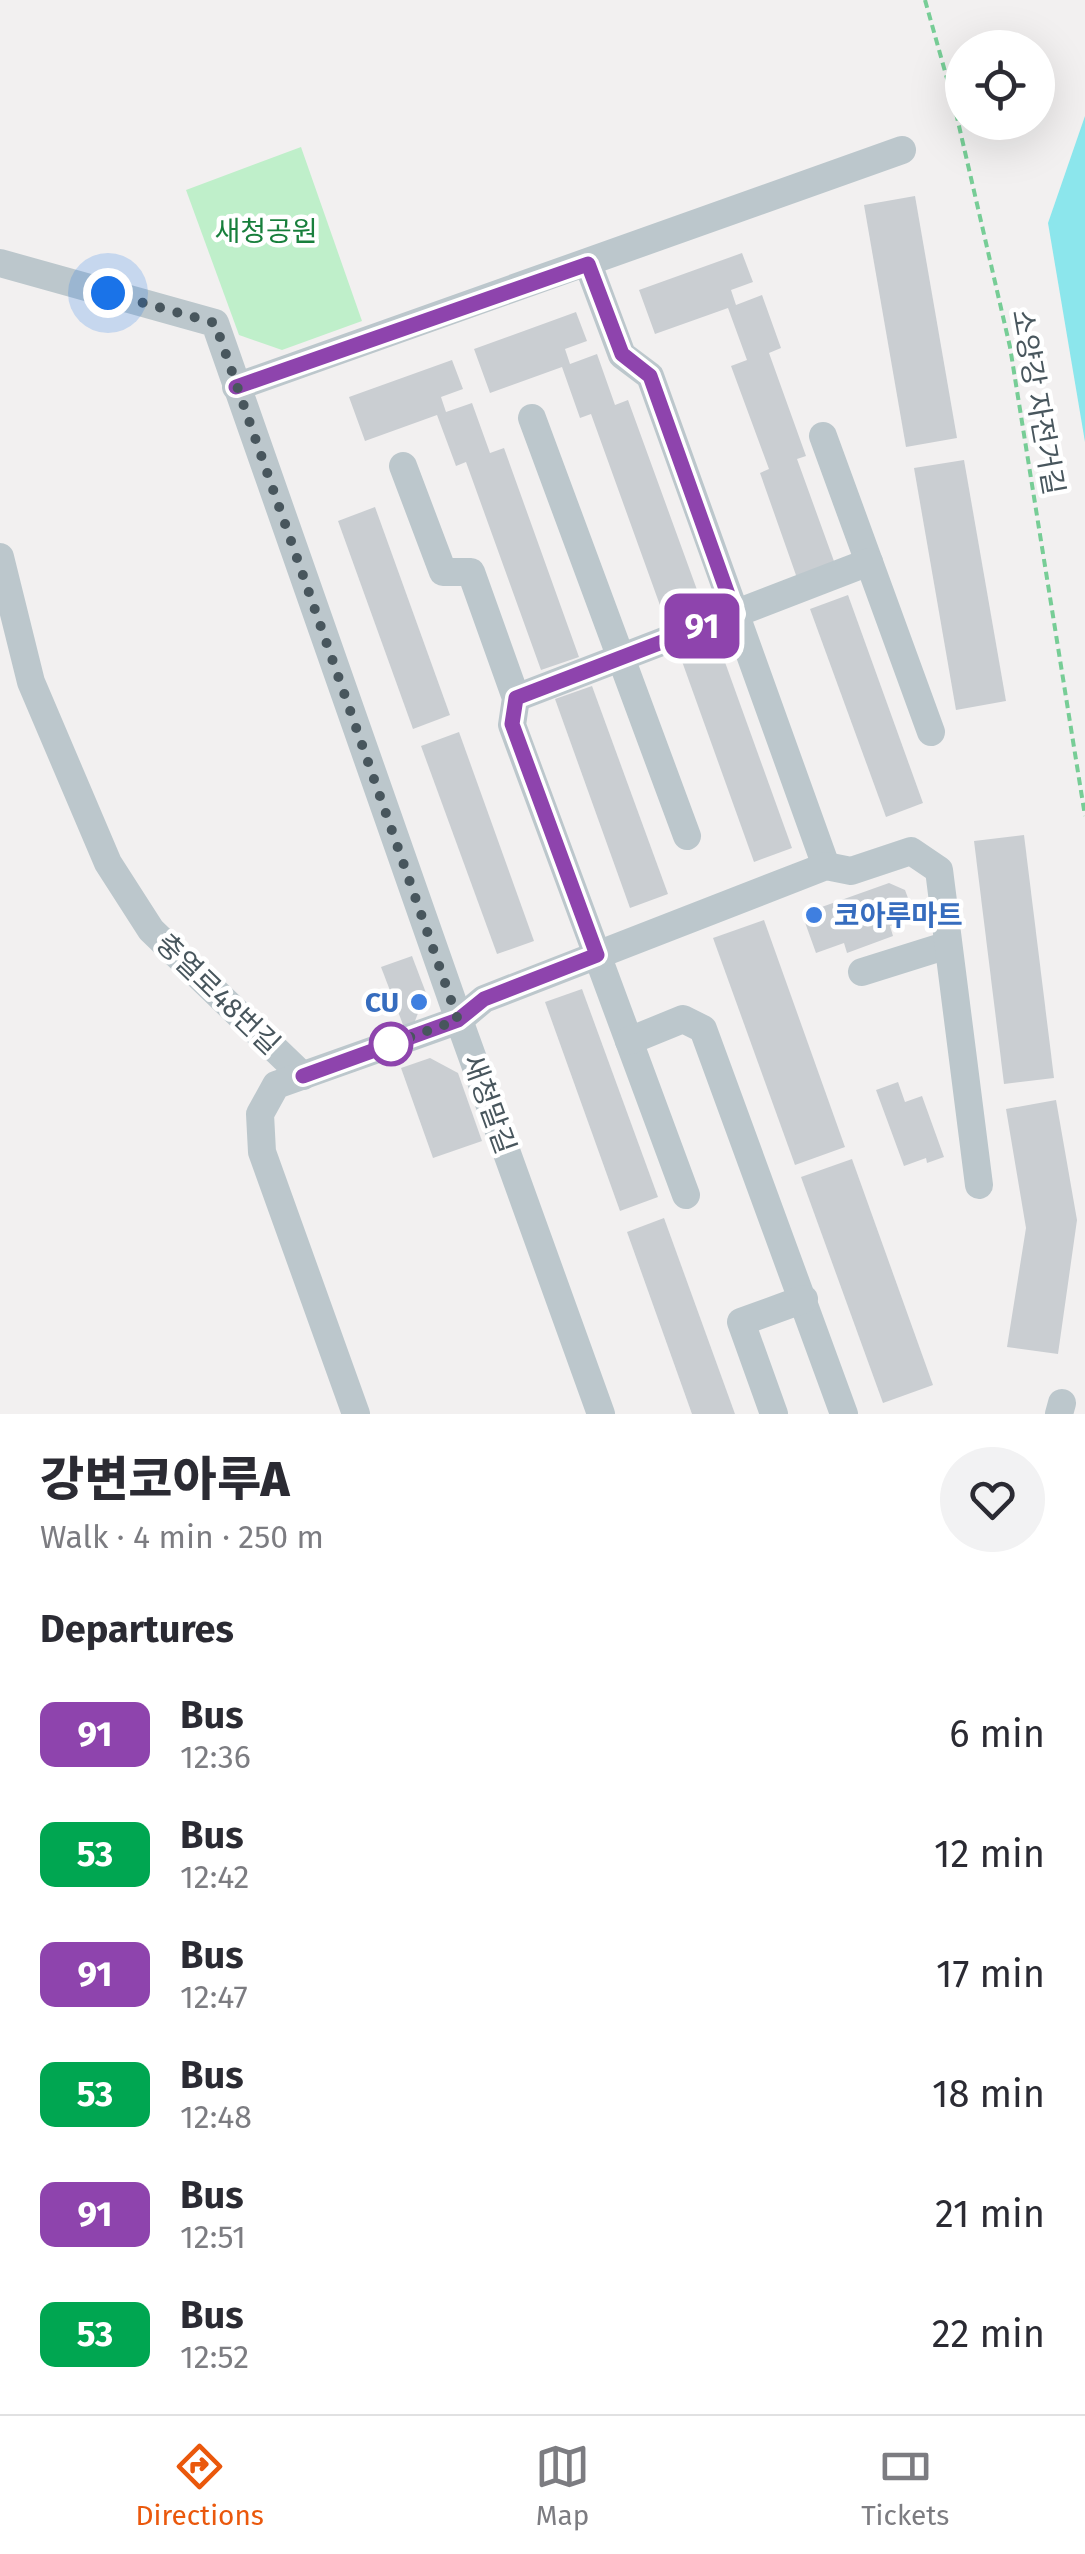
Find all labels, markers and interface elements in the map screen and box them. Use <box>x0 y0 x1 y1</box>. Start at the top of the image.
map controls <box>945 30 1055 140</box>
button: locate <box>945 30 1055 140</box>
park label: 새청공원 <box>214 215 318 248</box>
your location <box>83 268 133 318</box>
street label: 소양강 자전거길 <box>1005 307 1071 497</box>
line badge: 91 <box>657 594 747 658</box>
text: 91 <box>684 605 720 647</box>
place label: 코아루마트 <box>834 899 963 932</box>
marker: 코아루마트 <box>803 904 825 926</box>
street label: 충열로48번길 <box>149 927 287 1061</box>
place label: CU <box>365 986 399 1019</box>
marker: CU <box>408 991 430 1013</box>
unlabelled marker <box>370 1023 412 1065</box>
street label: 새청말길 <box>456 1050 522 1158</box>
button: heart <box>940 1447 1045 1552</box>
text: 강변코아루A <box>40 1451 289 1509</box>
text: Walk · 4 min · 250 m <box>40 1518 324 1556</box>
text: Departures <box>40 1606 234 1652</box>
text: Bus <box>180 1692 244 1738</box>
text: 6 min <box>949 1711 1045 1757</box>
text: 91 <box>77 1713 113 1755</box>
text: 12:36 <box>180 1738 251 1776</box>
text: Bus <box>180 1812 244 1858</box>
text: 12 min <box>934 1831 1045 1877</box>
text: 53 <box>77 1833 113 1875</box>
text: 12:42 <box>180 1858 249 1896</box>
text: Bus <box>180 1932 244 1978</box>
text: 17 min <box>936 1951 1045 1997</box>
text: 91 <box>77 1953 113 1995</box>
text: 12:47 <box>180 1978 248 2016</box>
text: Bus <box>180 2052 244 2098</box>
text: 18 min <box>932 2071 1045 2117</box>
text: 53 <box>77 2073 113 2115</box>
text: 12:48 <box>180 2098 252 2136</box>
text: Bus <box>180 2172 244 2218</box>
text: 21 min <box>935 2191 1045 2237</box>
text: 91 <box>77 2193 113 2235</box>
text: 12:51 <box>180 2218 246 2256</box>
text: Bus <box>180 2292 244 2338</box>
text: 22 min <box>932 2311 1045 2357</box>
text: 53 <box>77 2313 113 2355</box>
text: 12:52 <box>180 2338 249 2376</box>
tab: Directions <box>136 2439 264 2532</box>
tab: Map <box>535 2439 590 2532</box>
tab: Tickets <box>861 2439 949 2532</box>

